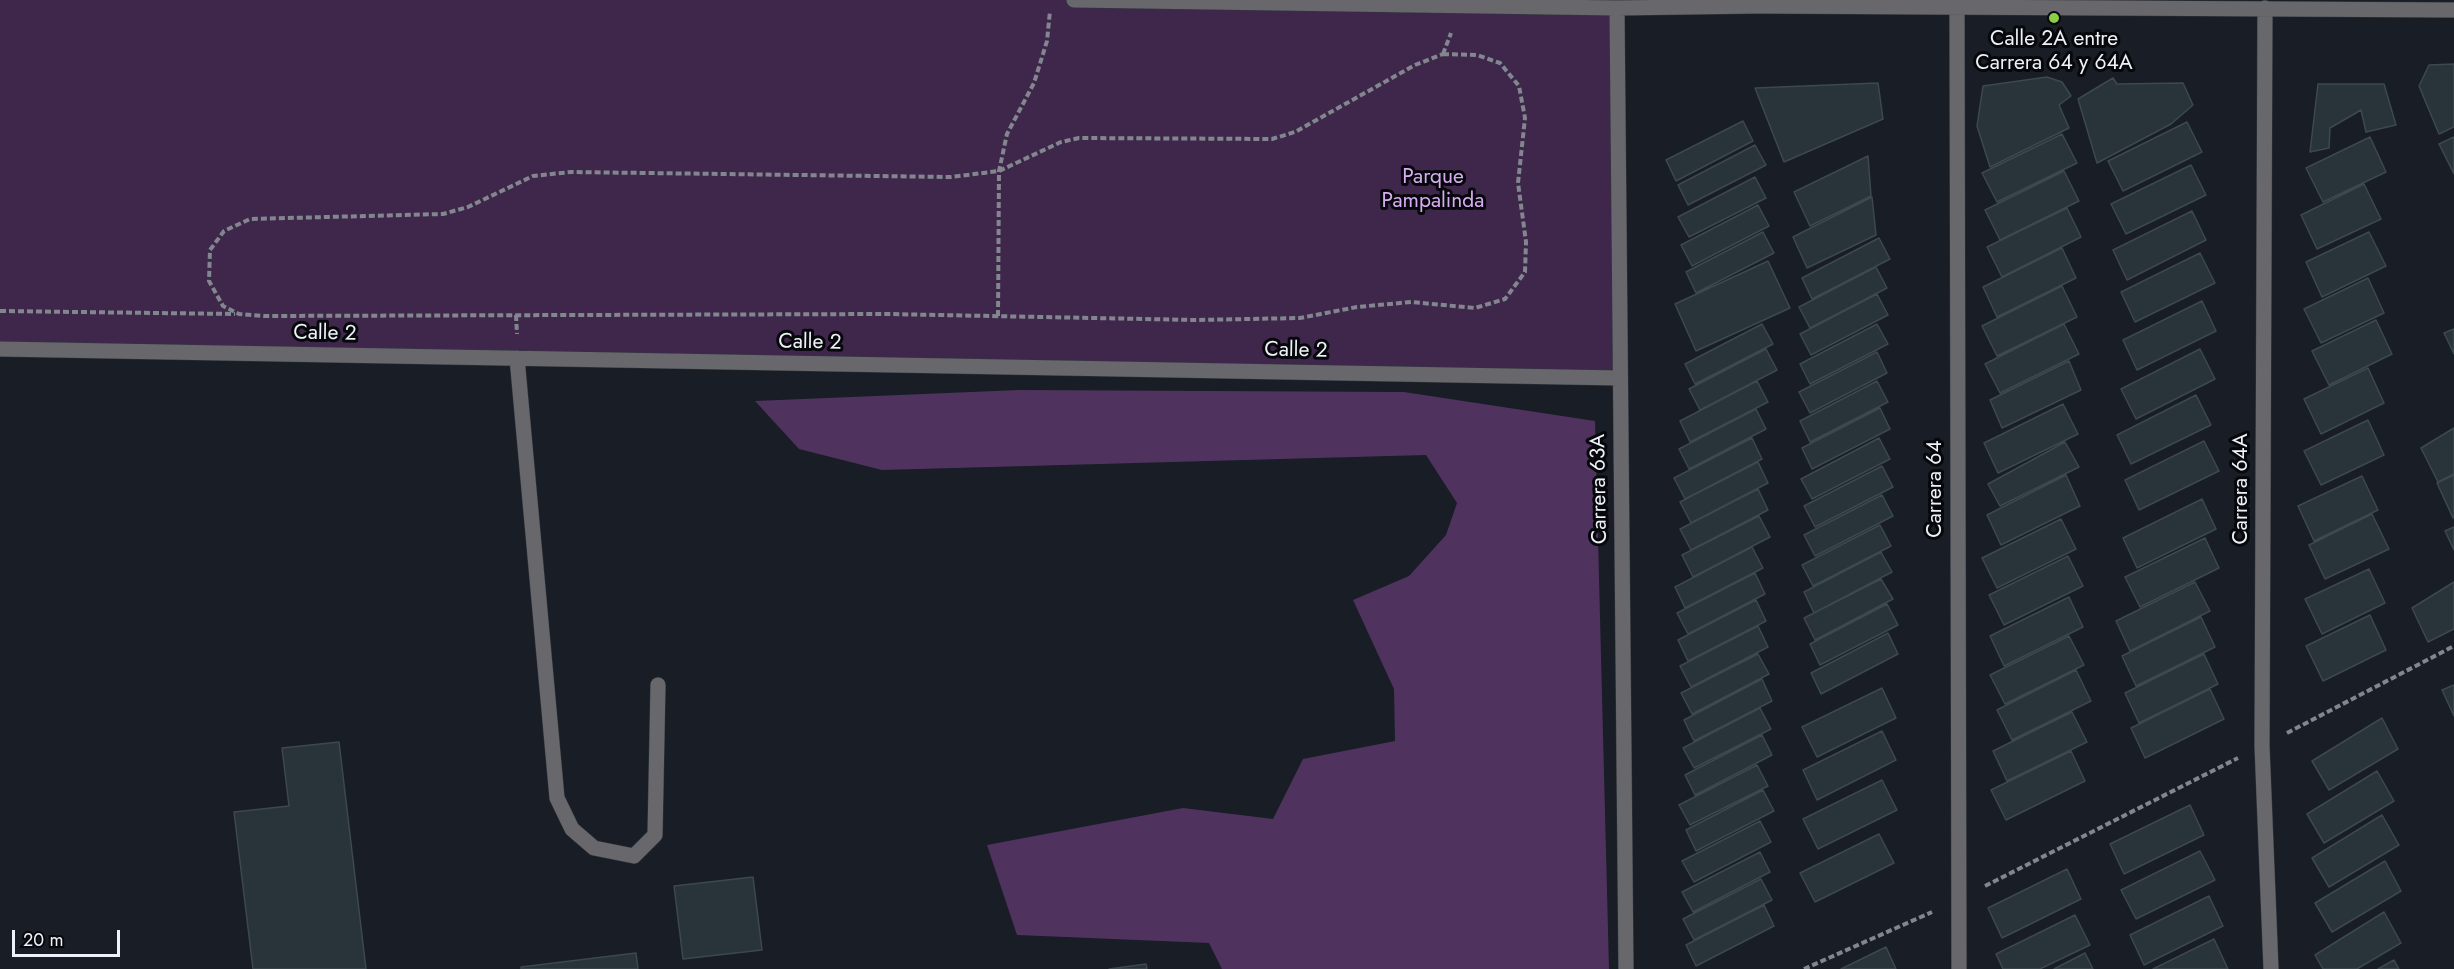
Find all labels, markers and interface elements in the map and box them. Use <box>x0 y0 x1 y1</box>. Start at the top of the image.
marker: Calle 2A entre Carrera 64 y 64A <box>2047 11 2061 25</box>
place label: Calle 2A entre Carrera 64 y 64A <box>1975 27 2133 77</box>
park label: Parque Pampalinda <box>1382 165 1484 215</box>
street label: Calle 2 <box>293 321 357 347</box>
street label: Calle 2 <box>778 330 842 356</box>
street label: Calle 2 <box>1264 338 1328 364</box>
street label: Carrera 64A <box>2229 433 2255 545</box>
street label: Carrera 63A <box>1586 434 1614 544</box>
street label: Carrera 64 <box>1923 440 1949 538</box>
scale bar <box>15 918 123 956</box>
text: 20 m <box>23 927 63 953</box>

